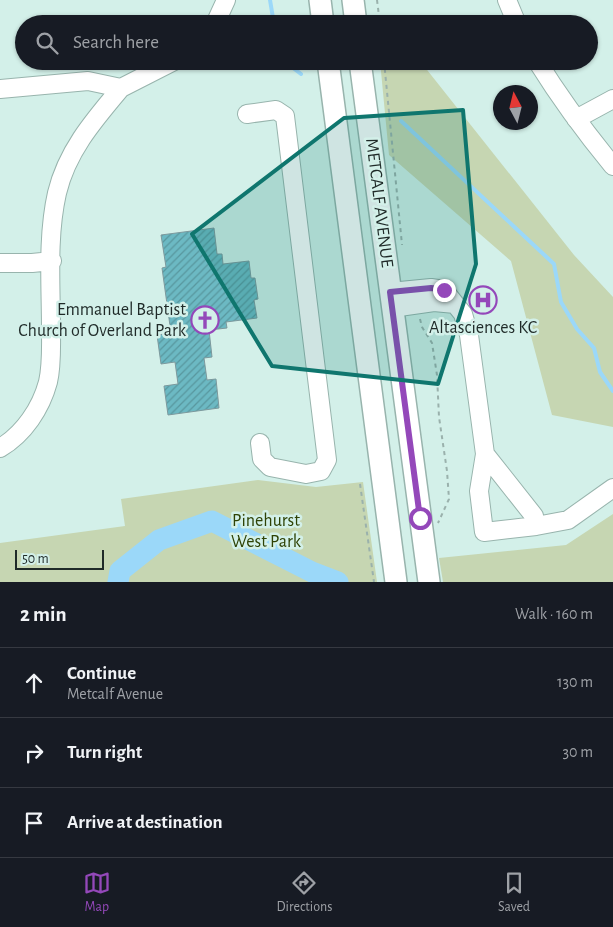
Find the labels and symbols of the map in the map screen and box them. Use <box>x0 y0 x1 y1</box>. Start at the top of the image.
north arrow <box>493 85 538 130</box>
street label: METCALF AVENUE <box>362 137 396 269</box>
route end <box>433 279 456 302</box>
hospital icon: Altasciences KC <box>468 285 498 315</box>
place label: Emmanuel Baptist Church of Overland Park <box>18 301 187 340</box>
church icon: Emmanuel Baptist Church of Overland Park <box>190 305 220 335</box>
place label: Altasciences KC <box>429 319 537 337</box>
route start <box>409 507 432 530</box>
park label: Pinehurst West Park <box>231 512 302 551</box>
scale bar <box>15 547 104 570</box>

